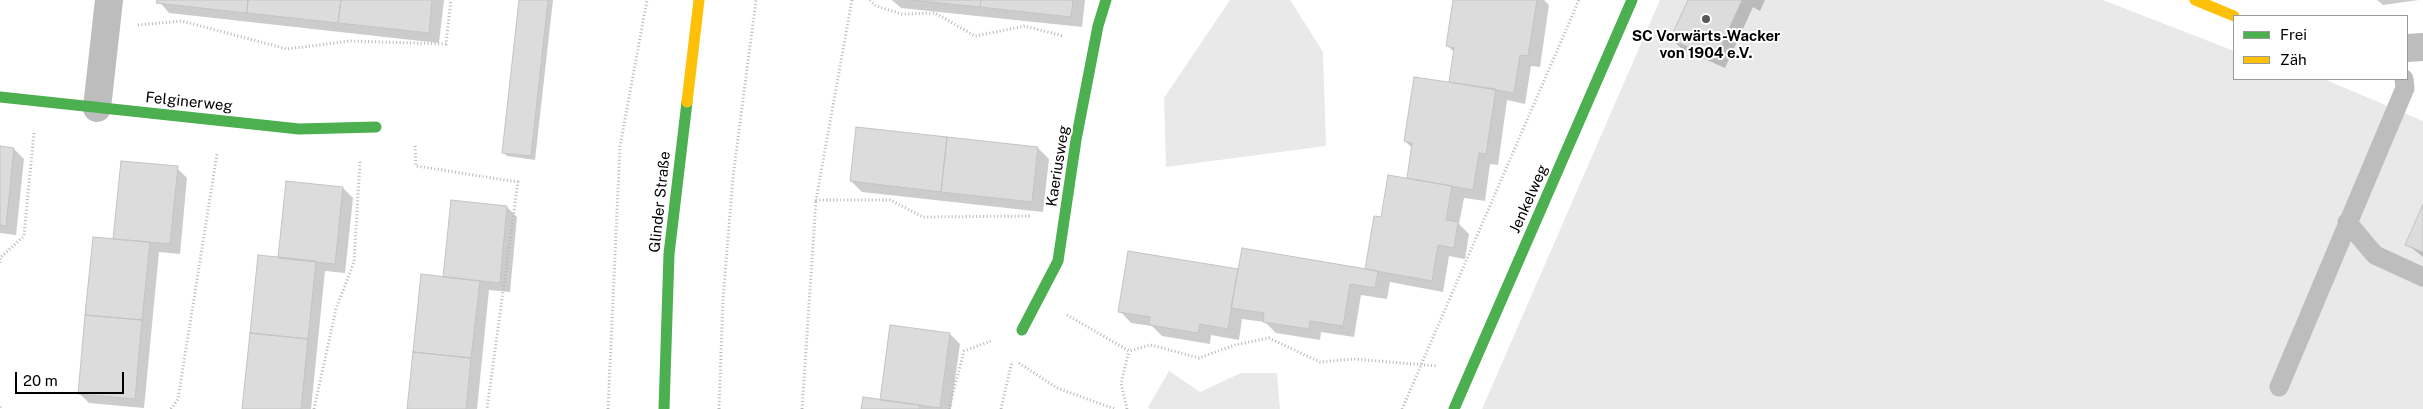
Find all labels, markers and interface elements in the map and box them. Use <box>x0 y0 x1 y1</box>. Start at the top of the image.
marker: SC Vorwärts-Wacker von 1904 e.V. <box>1700 13 1712 25</box>
legend <box>2233 15 2408 80</box>
text: Frei <box>2280 26 2307 43</box>
place label: SC Vorwärts-Wacker von 1904 e.V. <box>1632 27 1780 62</box>
text: Zäh <box>2280 51 2307 68</box>
street label: Felginerweg <box>145 88 233 116</box>
street label: Kaeriusweg <box>1043 124 1073 208</box>
street label: Glinder Straße <box>646 150 674 254</box>
street label: Jenkelweg <box>1506 162 1552 236</box>
scale bar <box>18 362 126 394</box>
text: 20 m <box>23 372 58 389</box>

